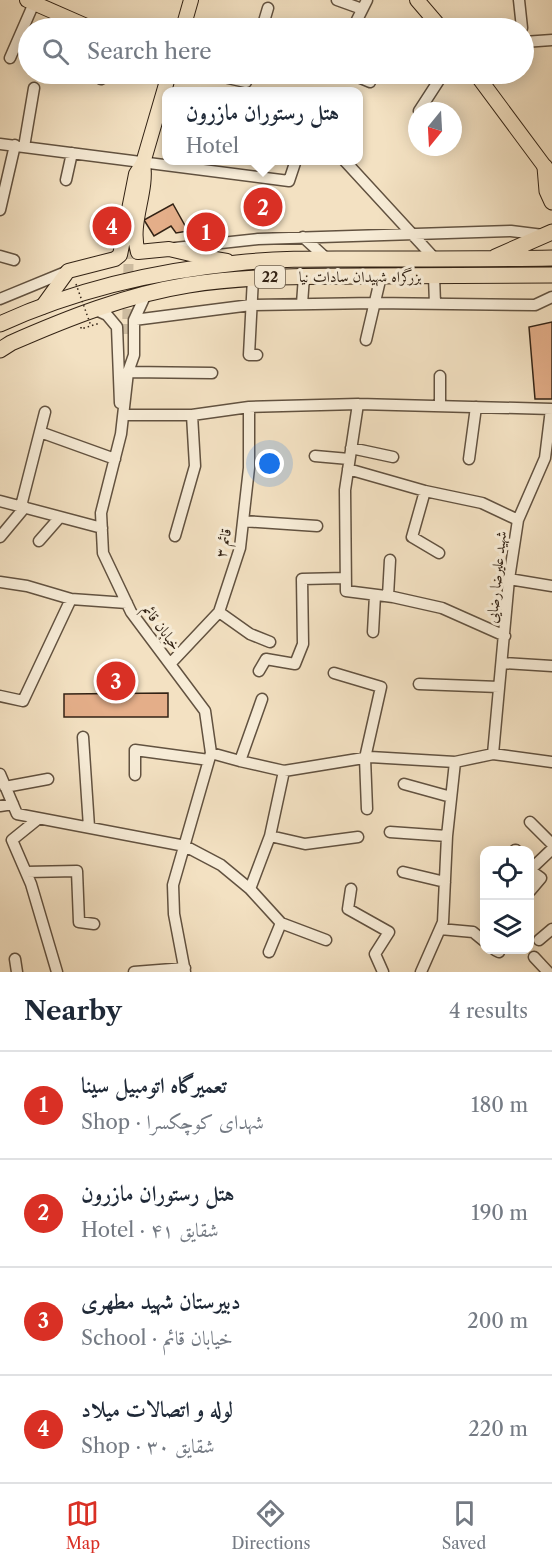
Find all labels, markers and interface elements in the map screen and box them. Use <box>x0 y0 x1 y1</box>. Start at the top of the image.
search box <box>18 18 534 84</box>
icon: search <box>39 35 72 68</box>
text: Search here <box>87 38 212 65</box>
popup <box>162 87 363 165</box>
text: هتل رستوران مازرون <box>186 99 339 126</box>
north arrow <box>408 102 462 156</box>
text: Hotel <box>186 134 239 158</box>
pin: 2 <box>244 184 282 230</box>
pin: 4 <box>92 204 132 248</box>
pin: 1 <box>186 210 226 254</box>
road number: 22 <box>255 266 285 288</box>
street label: بزرگراه شهیدان سادات نیا <box>299 267 422 287</box>
your location <box>255 449 284 478</box>
street label: قائم ۳ <box>211 527 239 560</box>
street label: شهید علیرضا رضایی <box>482 530 511 624</box>
street label: خیابان قائم <box>135 600 185 656</box>
pin: 3 <box>96 658 136 704</box>
map controls <box>480 846 534 954</box>
button: locate <box>480 846 534 900</box>
button: layers <box>480 900 534 954</box>
text: Nearby <box>24 995 122 1027</box>
text: 4 results <box>449 999 528 1023</box>
text: تعمیرگاه اتومبیل سینا <box>81 1072 227 1099</box>
text: 1 <box>39 1093 48 1117</box>
text: 180 m <box>471 1093 528 1117</box>
text: Shop · شهدای کوچکسرا <box>81 1110 264 1134</box>
text: هتل رستوران مازرون <box>81 1180 234 1207</box>
text: 2 <box>38 1201 49 1225</box>
text: 190 m <box>471 1201 528 1225</box>
text: Hotel · شقایق ۴۱ <box>81 1218 219 1242</box>
text: دبیرستان شهید مطهری <box>81 1288 241 1315</box>
text: 3 <box>38 1309 49 1333</box>
text: 200 m <box>467 1309 528 1333</box>
text: School · خیابان قائم <box>81 1326 233 1350</box>
text: لوله و اتصالات میلاد <box>81 1396 233 1423</box>
text: 4 <box>38 1417 49 1441</box>
text: 220 m <box>468 1417 528 1441</box>
text: Shop · شقایق ۳۰ <box>81 1434 215 1458</box>
tab: Map <box>66 1497 100 1553</box>
tab: Directions <box>231 1497 310 1553</box>
tab: Saved <box>442 1497 486 1553</box>

